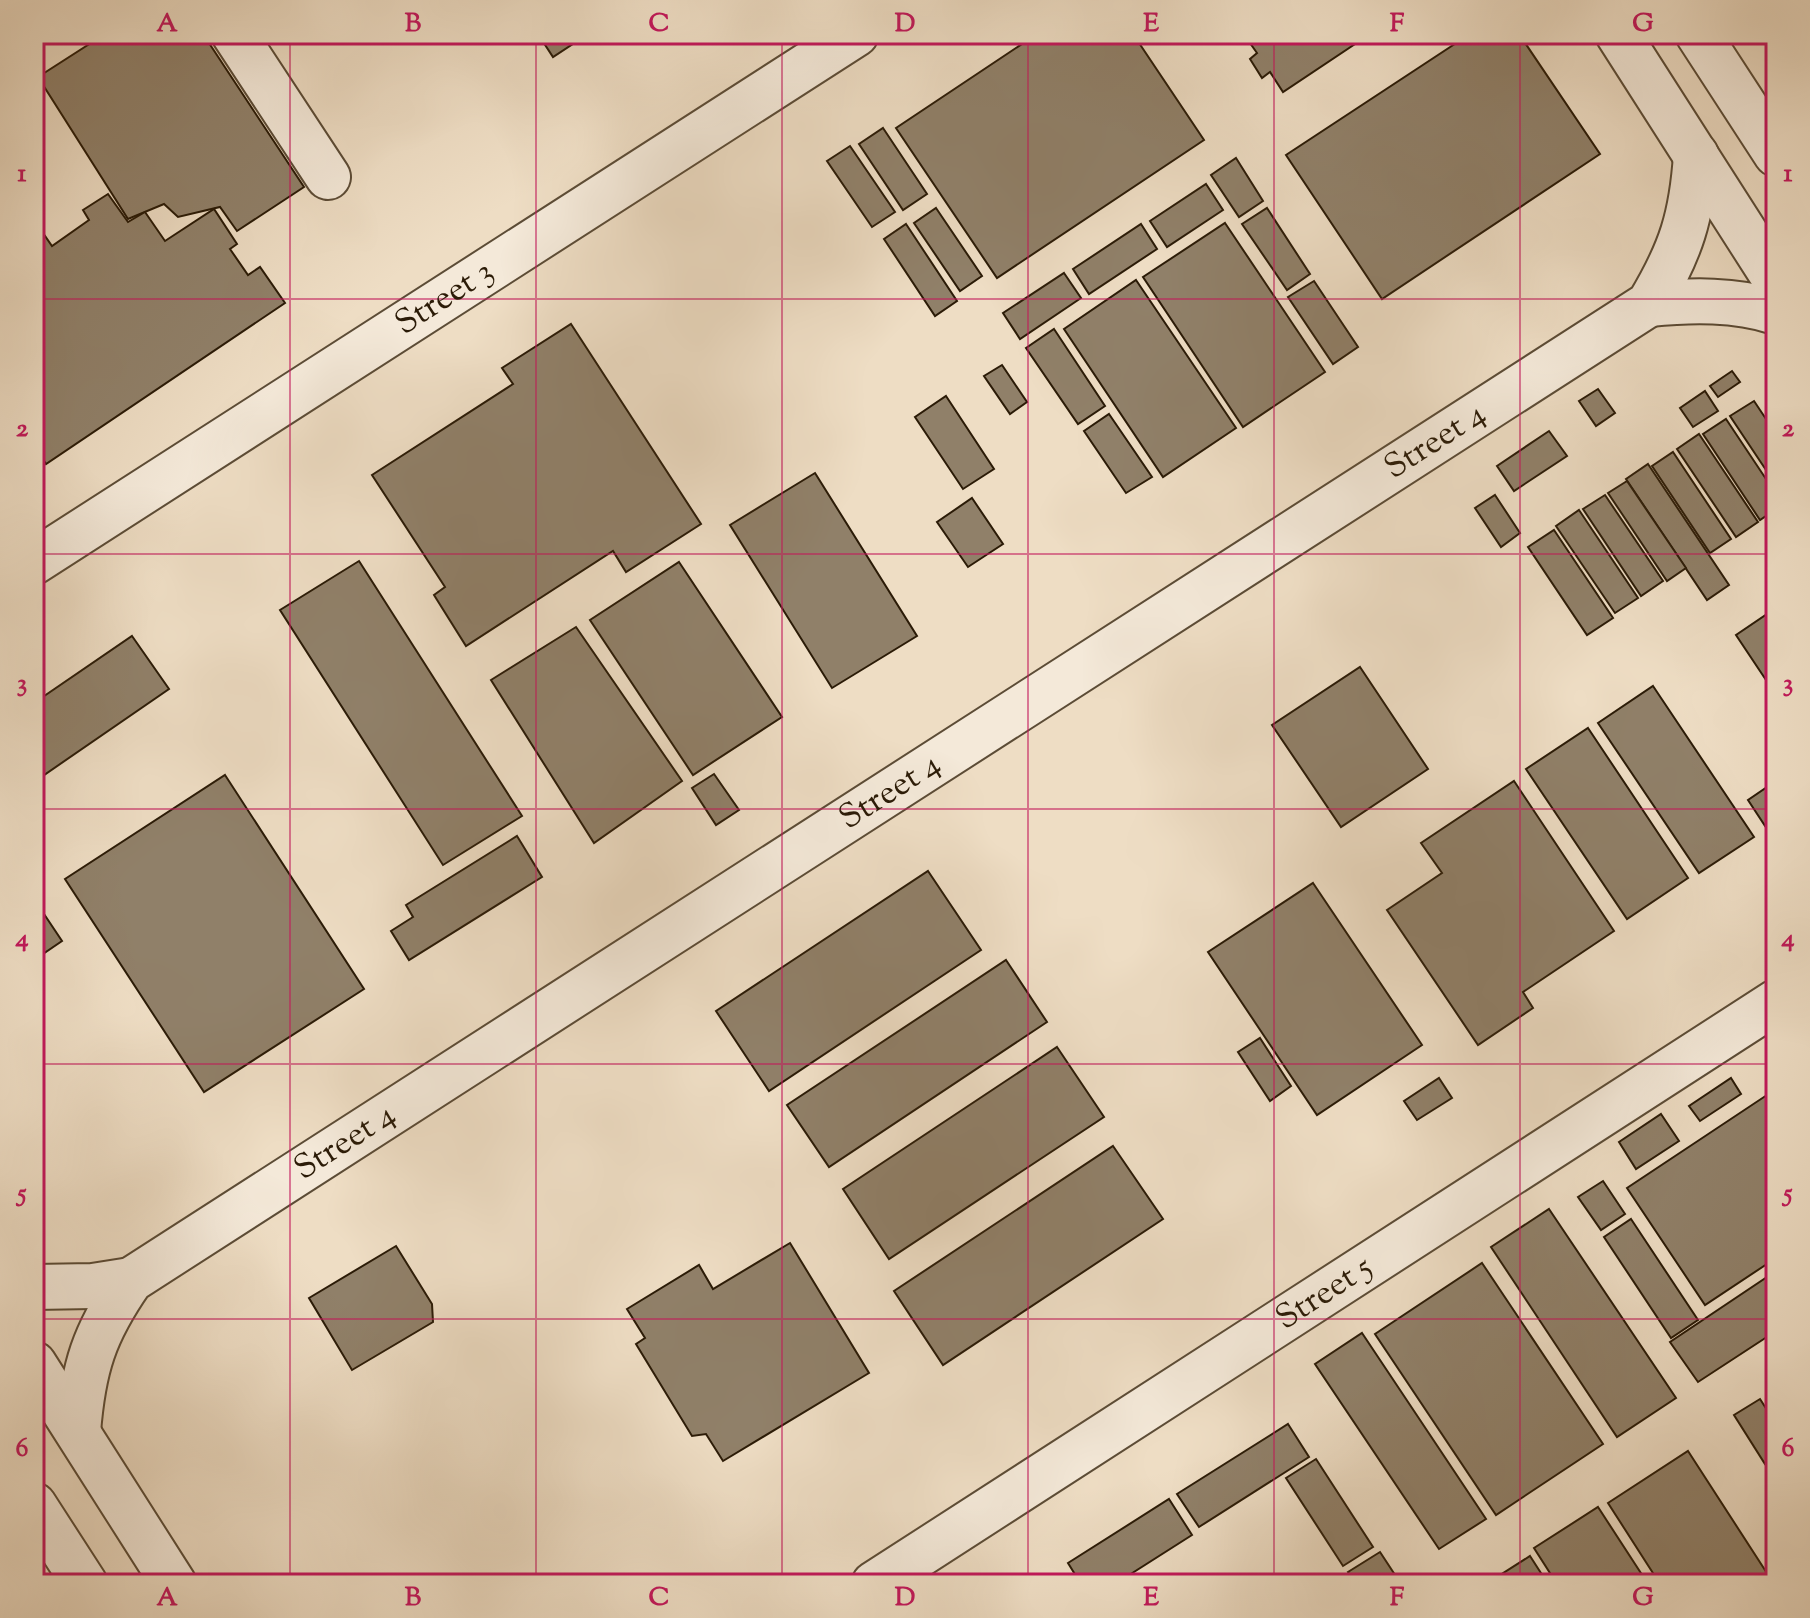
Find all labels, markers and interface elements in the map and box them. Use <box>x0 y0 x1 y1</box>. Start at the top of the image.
text: A <box>156 6 178 43</box>
text: B <box>405 6 422 43</box>
text: C <box>649 6 669 43</box>
text: D <box>895 6 915 43</box>
text: E <box>1143 6 1159 43</box>
text: F <box>1390 6 1405 43</box>
text: G <box>1632 6 1654 43</box>
text: 1 <box>18 156 27 193</box>
text: 1 <box>1784 156 1793 193</box>
street label: Street 3 <box>386 248 504 348</box>
street label: Street 4 <box>1375 390 1496 492</box>
text: 2 <box>16 411 29 448</box>
text: 2 <box>1782 411 1795 448</box>
text: 3 <box>17 666 27 703</box>
text: 3 <box>1783 666 1793 703</box>
street label: Street 4 <box>830 741 951 843</box>
text: 4 <box>14 921 29 958</box>
text: 4 <box>1780 921 1795 958</box>
street label: Street 4 <box>285 1091 406 1193</box>
text: 5 <box>16 1176 27 1213</box>
text: 5 <box>1782 1176 1793 1213</box>
street label: Street 5 <box>1266 1244 1383 1343</box>
text: 6 <box>16 1431 29 1468</box>
text: 6 <box>1782 1431 1795 1468</box>
text: A <box>156 1580 178 1617</box>
text: B <box>405 1580 422 1617</box>
text: C <box>649 1580 669 1617</box>
text: D <box>895 1580 915 1617</box>
text: E <box>1143 1580 1159 1617</box>
text: F <box>1390 1580 1405 1617</box>
text: G <box>1632 1580 1654 1617</box>

